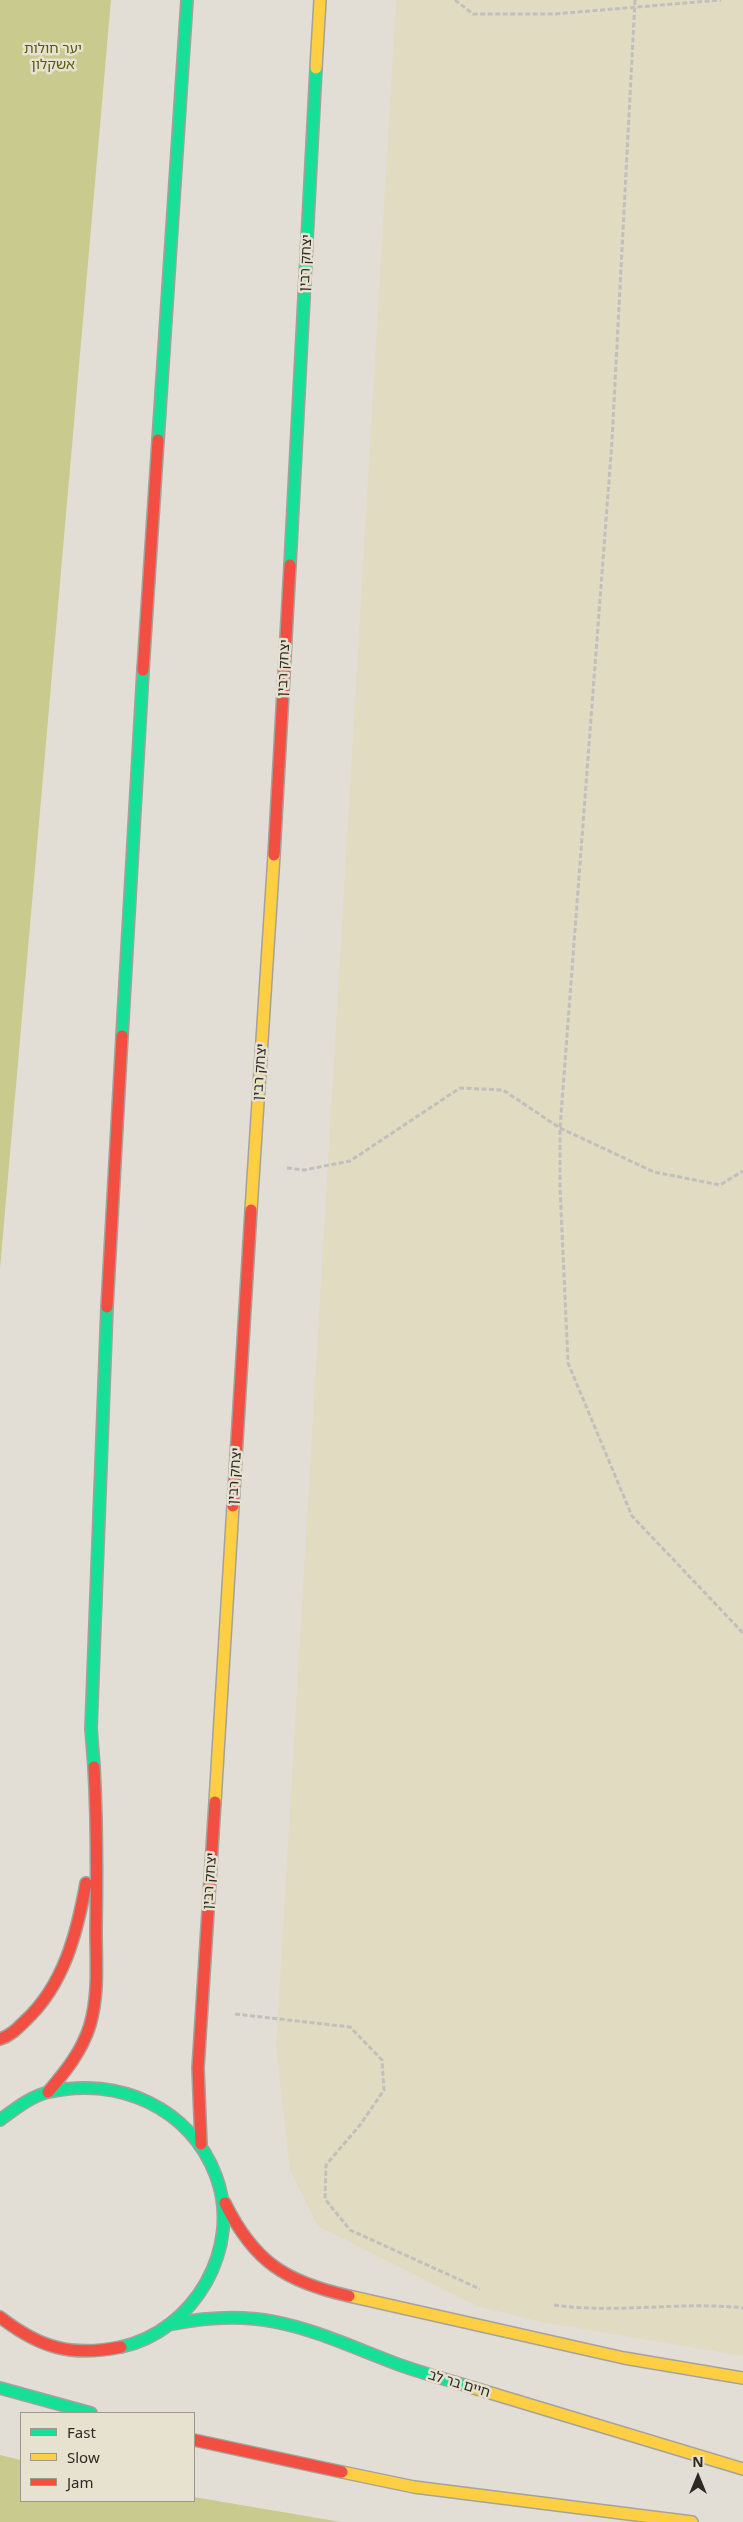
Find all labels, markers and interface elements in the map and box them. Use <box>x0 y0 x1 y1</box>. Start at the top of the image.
park label: יער חולות אשקלון <box>24 41 82 74</box>
street label: יצחק רבין <box>296 234 316 292</box>
street label: יצחק רבין <box>274 639 294 697</box>
street label: יצחק רבין <box>250 1043 270 1101</box>
street label: יצחק רבין <box>225 1447 245 1505</box>
street label: יצחק רבין <box>200 1852 220 1910</box>
street label: חיים בר לב <box>426 2367 492 2401</box>
legend <box>20 2412 195 2502</box>
text: Fast <box>67 2422 96 2442</box>
text: Slow <box>67 2447 100 2467</box>
north arrow <box>673 2452 723 2502</box>
text: N <box>692 2452 704 2471</box>
text: Jam <box>67 2472 94 2492</box>

